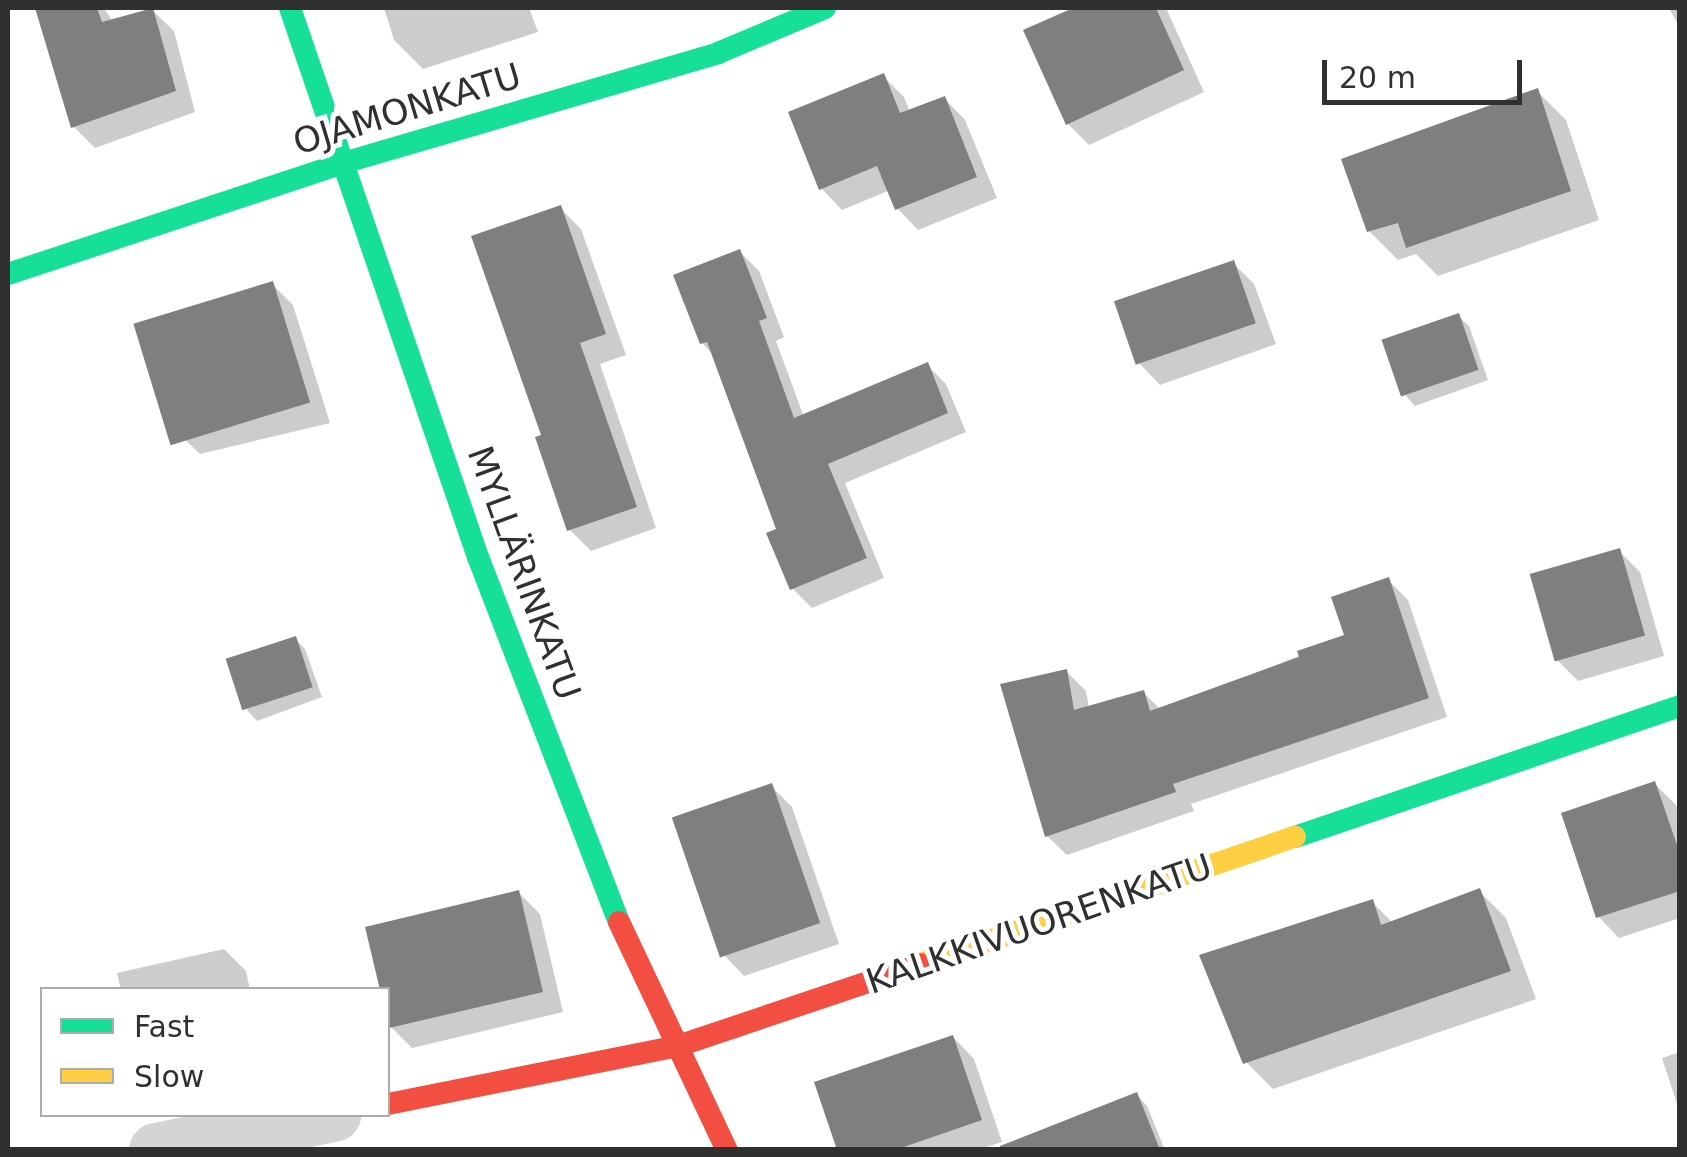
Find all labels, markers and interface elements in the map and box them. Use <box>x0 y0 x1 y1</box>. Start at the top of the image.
scale bar <box>1327 40 1527 102</box>
street label: OJAMONKATU <box>288 54 526 164</box>
text: 20 m <box>1339 60 1416 95</box>
street label: MYLLÄRINKATU <box>459 441 589 705</box>
street label: KALKKIVUORENKATU <box>861 845 1217 1003</box>
legend <box>40 987 390 1117</box>
text: Fast <box>134 1009 194 1044</box>
text: Slow <box>134 1059 204 1094</box>

